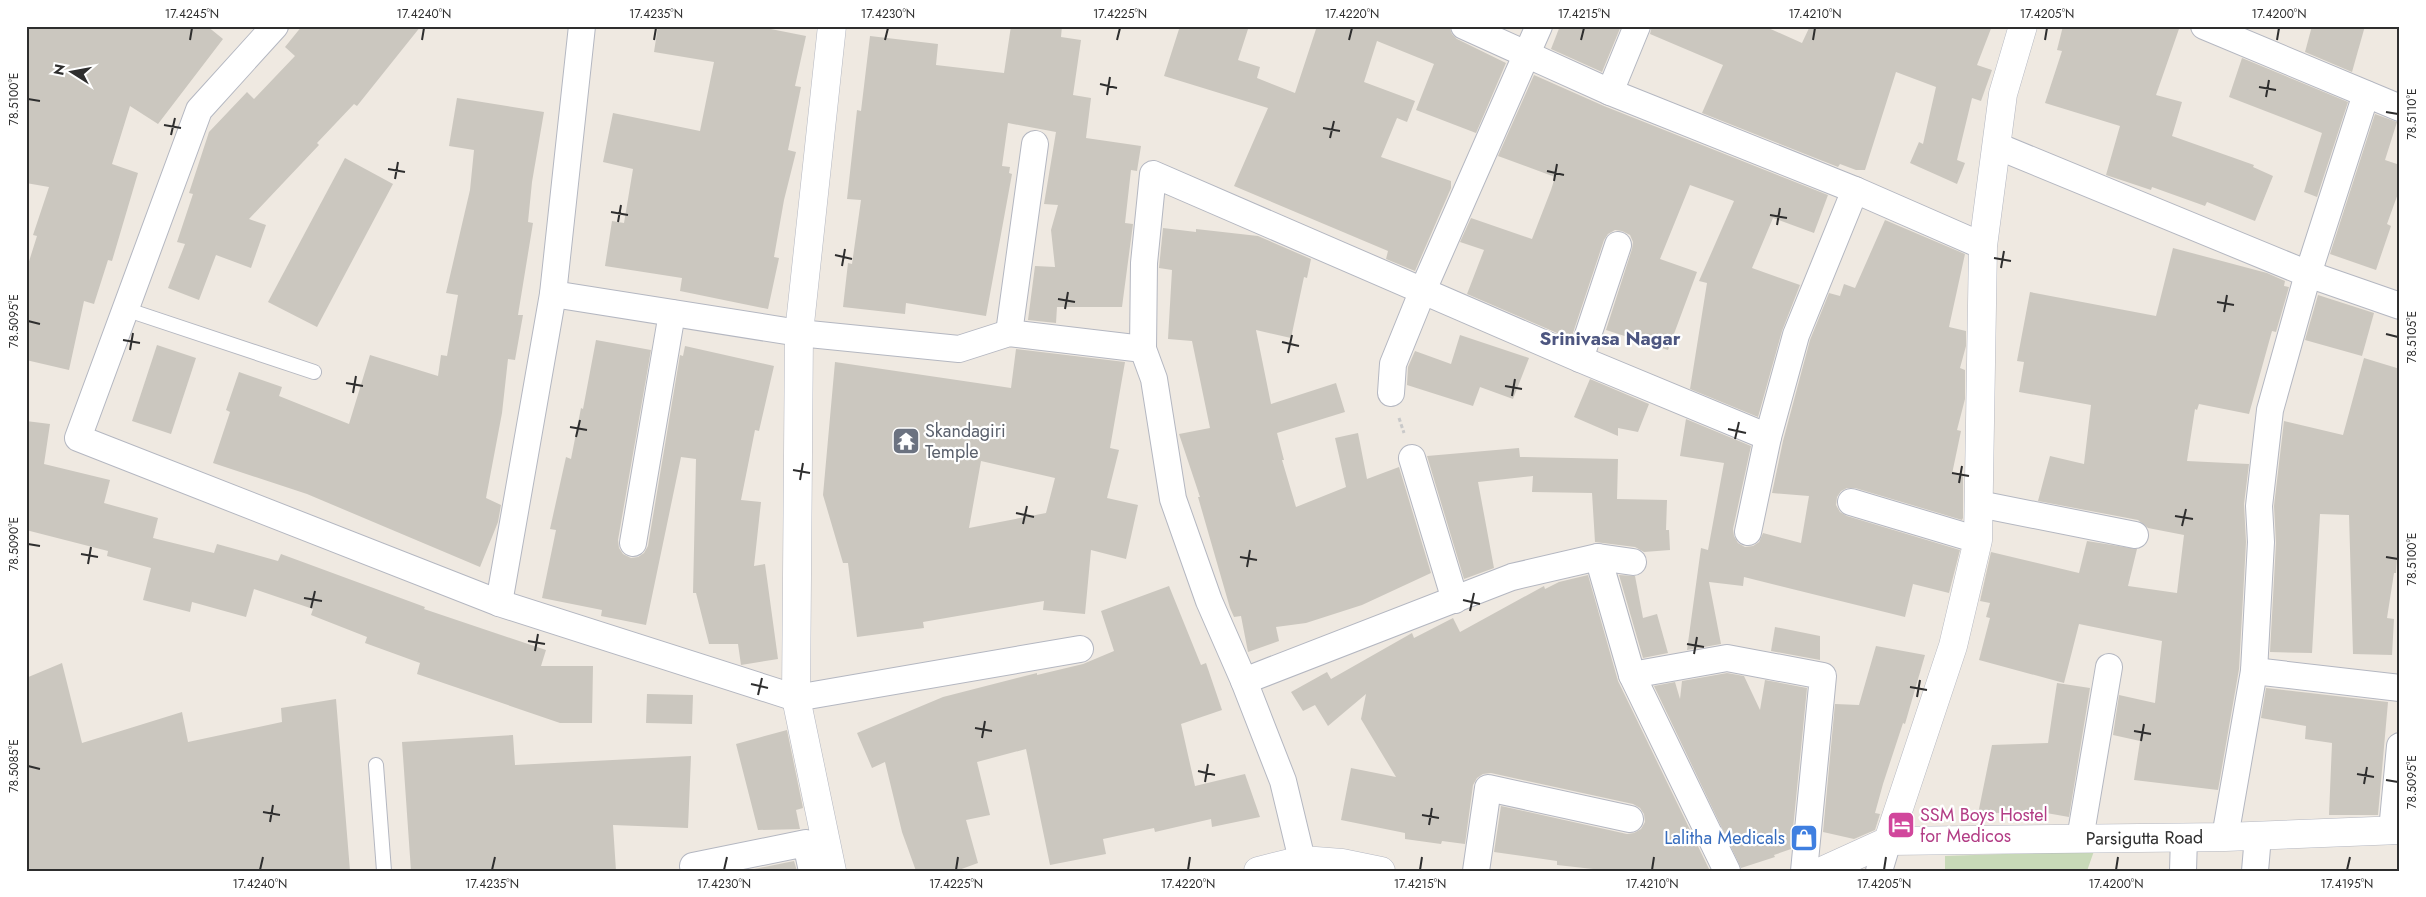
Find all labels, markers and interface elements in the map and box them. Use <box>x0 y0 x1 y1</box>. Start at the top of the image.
text: 17.4245°N <box>165 5 219 23</box>
text: 17.4240°N <box>397 5 451 23</box>
text: 17.4235°N <box>629 5 683 23</box>
text: 17.4230°N <box>861 5 915 23</box>
text: 17.4225°N <box>1093 5 1147 23</box>
text: 17.4220°N <box>1325 5 1379 23</box>
text: 17.4215°N <box>1558 5 1610 23</box>
text: 17.4210°N <box>1788 5 1842 23</box>
text: 17.4205°N <box>2020 5 2074 23</box>
text: 17.4200°N <box>2252 5 2306 23</box>
north arrow <box>48 48 98 98</box>
text: N <box>48 62 70 77</box>
text: 78.5100°E <box>5 73 23 125</box>
text: 78.5110°E <box>2403 89 2421 139</box>
text: 78.5095°E <box>5 294 23 348</box>
text: 78.5105°E <box>2403 311 2421 363</box>
district label: Srinivasa Nagar <box>1540 325 1681 352</box>
place label: Skandagiri Temple <box>925 418 1006 465</box>
temple icon: Skandagiri Temple <box>891 426 921 456</box>
text: 78.5090°E <box>5 517 23 571</box>
text: 78.5100°E <box>2403 533 2421 585</box>
text: 78.5085°E <box>5 739 23 793</box>
text: 78.5095°E <box>2403 755 2421 809</box>
place label: SSM Boys Hostel for Medicos <box>1920 802 2048 849</box>
hotel icon: SSM Boys Hostel for Medicos <box>1886 810 1916 840</box>
shop icon: Lalitha Medicals <box>1789 823 1819 853</box>
street label: Parsigutta Road <box>2086 824 2203 852</box>
place label: Lalitha Medicals <box>1664 825 1785 851</box>
text: 17.4240°N <box>233 875 287 893</box>
text: 17.4235°N <box>465 875 519 893</box>
text: 17.4230°N <box>697 875 751 893</box>
text: 17.4225°N <box>929 875 983 893</box>
text: 17.4220°N <box>1161 875 1215 893</box>
text: 17.4215°N <box>1394 875 1446 893</box>
text: 17.4210°N <box>1625 875 1679 893</box>
text: 17.4205°N <box>1857 875 1911 893</box>
text: 17.4200°N <box>2089 875 2143 893</box>
text: 17.4195°N <box>2321 875 2373 893</box>

